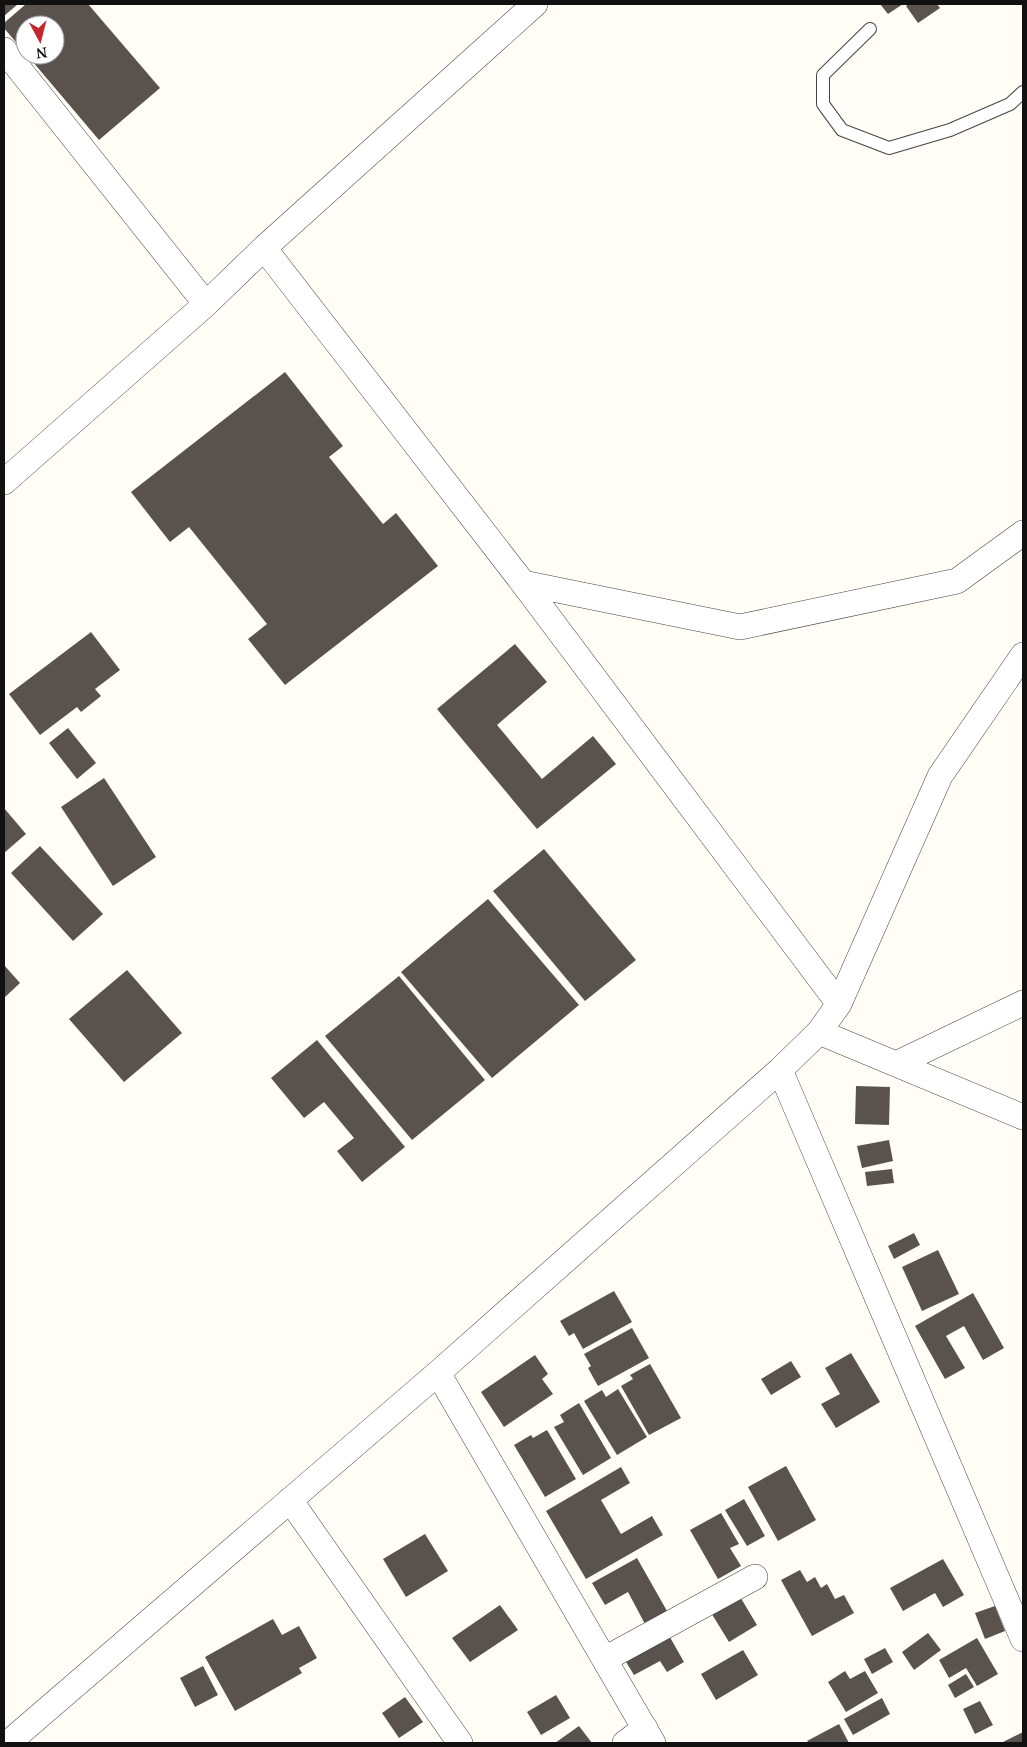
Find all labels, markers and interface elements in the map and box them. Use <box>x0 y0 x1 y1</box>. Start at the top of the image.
north arrow <box>15 15 65 65</box>
text: N <box>35 43 48 64</box>

